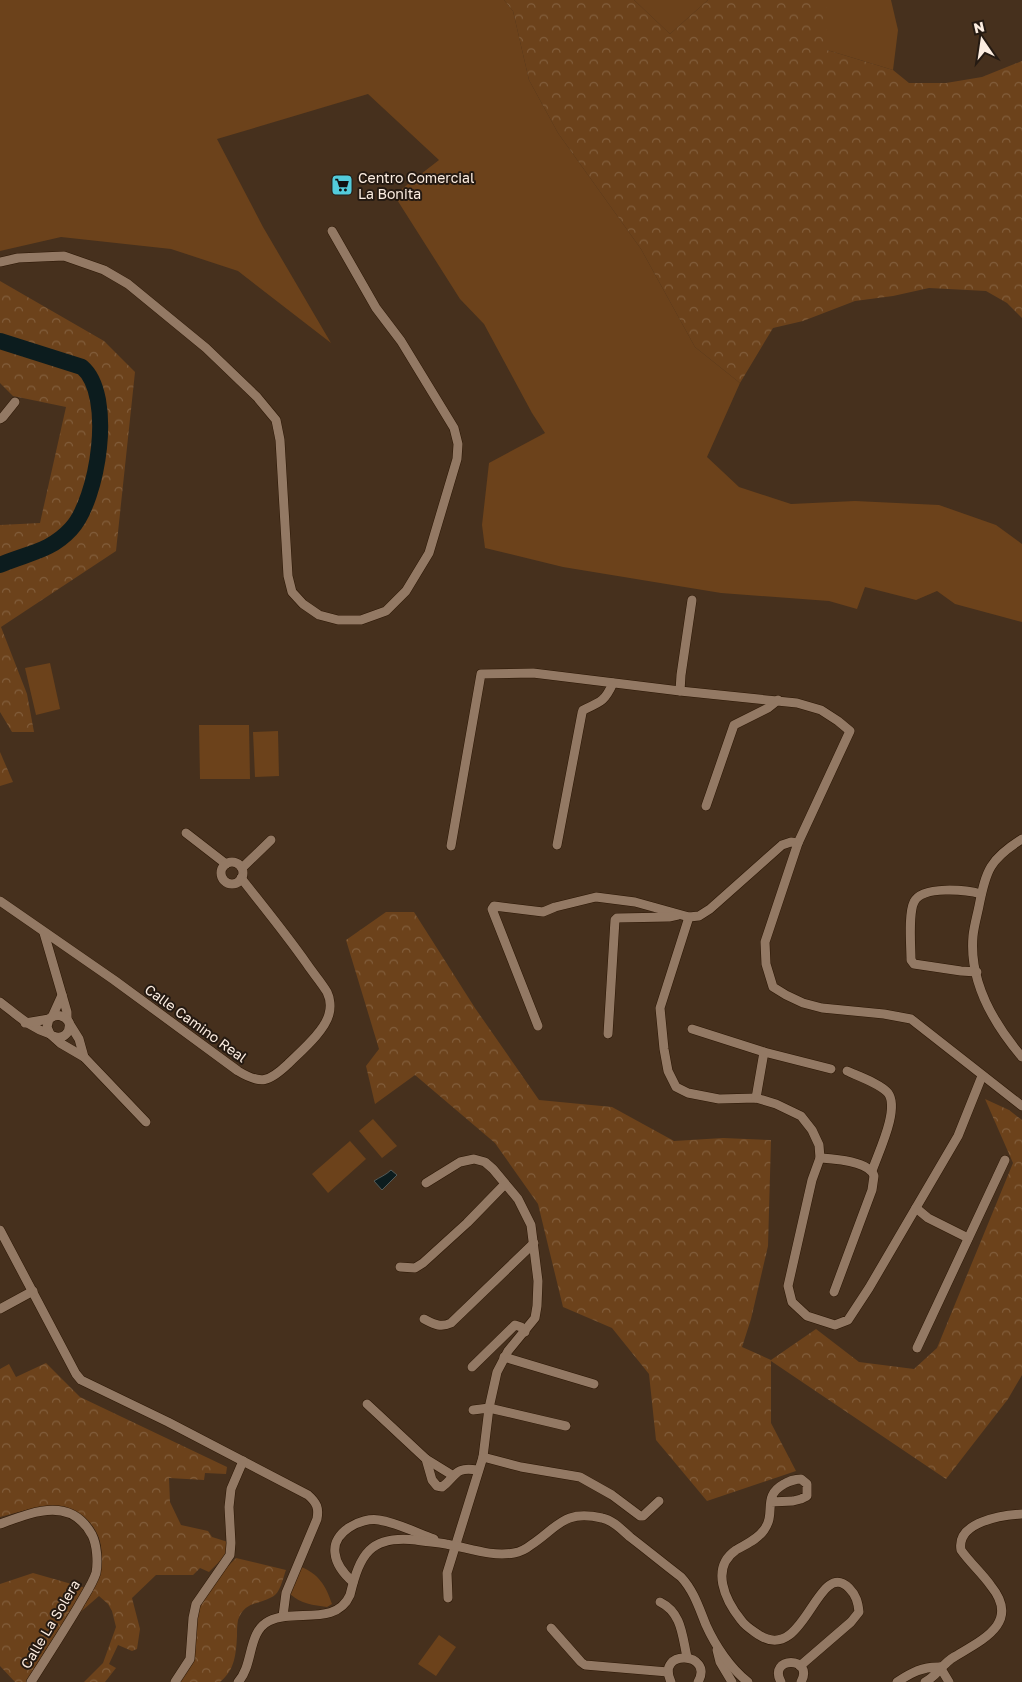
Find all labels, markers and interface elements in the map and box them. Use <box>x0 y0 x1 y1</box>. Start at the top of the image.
north arrow <box>957 15 1007 65</box>
text: N <box>972 17 986 36</box>
place label: Centro Comercial La Bonita <box>358 169 474 202</box>
supermarket icon: Centro Comercial La Bonita <box>330 173 354 197</box>
street label: Calle Camino Real <box>142 980 250 1066</box>
street label: Calle La Solera <box>17 1577 83 1671</box>

